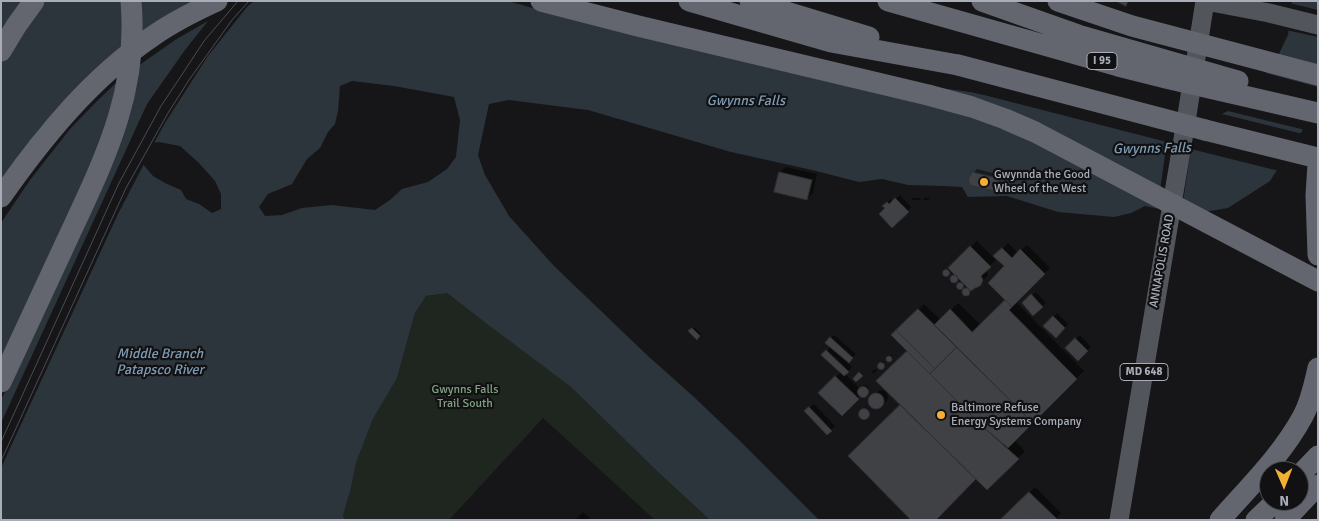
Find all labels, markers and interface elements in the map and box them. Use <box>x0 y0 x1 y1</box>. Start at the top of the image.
road number: I 95 <box>1087 52 1117 70</box>
water label: Gwynns Falls <box>707 93 785 109</box>
water label: Gwynns Falls <box>1113 140 1191 158</box>
place label: Gwynnda the Good Wheel of the West <box>994 168 1090 196</box>
marker: Gwynnda the Good Wheel of the West <box>978 176 990 188</box>
street label: ANNAPOLIS ROAD <box>1147 213 1177 309</box>
water label: Middle Branch Patapsco River <box>116 346 204 378</box>
road number: MD 648 <box>1120 364 1168 381</box>
park label: Gwynns Falls Trail South <box>431 383 499 411</box>
place label: Baltimore Refuse Energy Systems Company <box>951 401 1081 429</box>
marker: Baltimore Refuse Energy Systems Company <box>935 409 947 421</box>
north arrow <box>1259 461 1309 511</box>
text: N <box>1279 492 1289 509</box>

